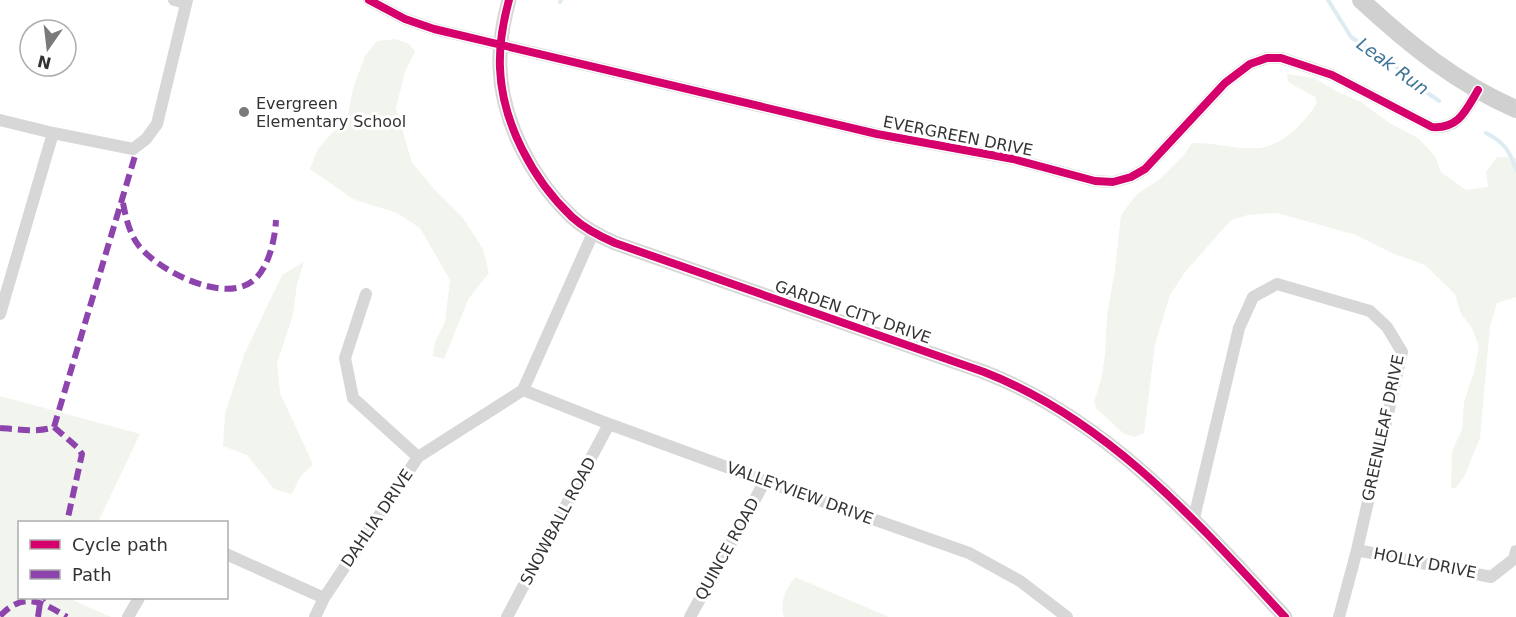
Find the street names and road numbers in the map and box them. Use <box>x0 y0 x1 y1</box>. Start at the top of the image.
street label: EVERGREEN DRIVE <box>881 112 1035 160</box>
street label: GARDEN CITY DRIVE <box>773 276 933 348</box>
street label: GREENLEAF DRIVE <box>1358 353 1408 503</box>
street label: SNOWBALL ROAD <box>516 454 600 588</box>
street label: VALLEYVIEW DRIVE <box>724 458 876 528</box>
street label: DAHLIA DRIVE <box>337 465 417 571</box>
street label: QUINCE ROAD <box>691 495 763 603</box>
street label: HOLLY DRIVE <box>1372 544 1478 582</box>

